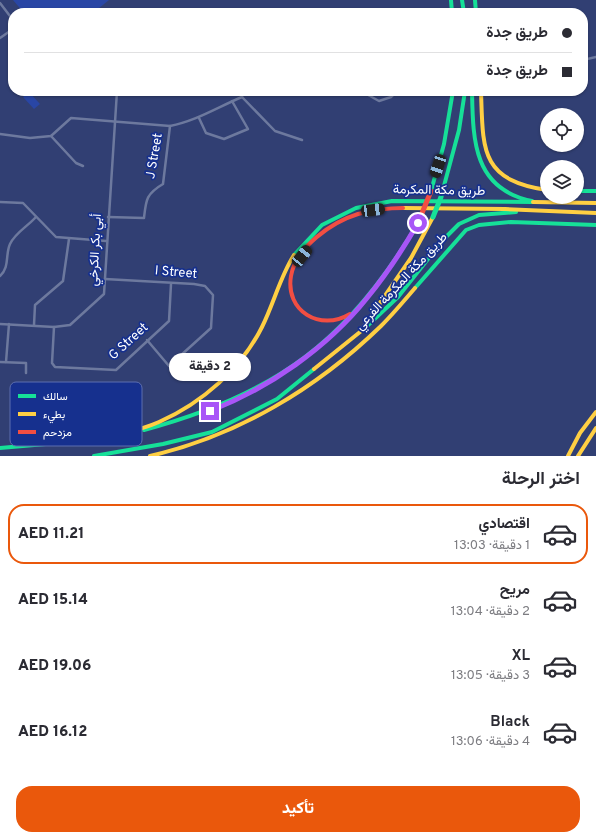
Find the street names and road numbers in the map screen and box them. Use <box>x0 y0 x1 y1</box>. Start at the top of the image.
street label: J Street <box>143 132 167 180</box>
street label: طريق مكة المكرمة <box>393 182 485 200</box>
street label: أبي بكر الكرخي <box>85 213 107 287</box>
street label: طريق مكة المكرمة الفرعي <box>352 230 452 335</box>
street label: I Street <box>154 263 198 283</box>
street label: G Street <box>106 320 152 364</box>

